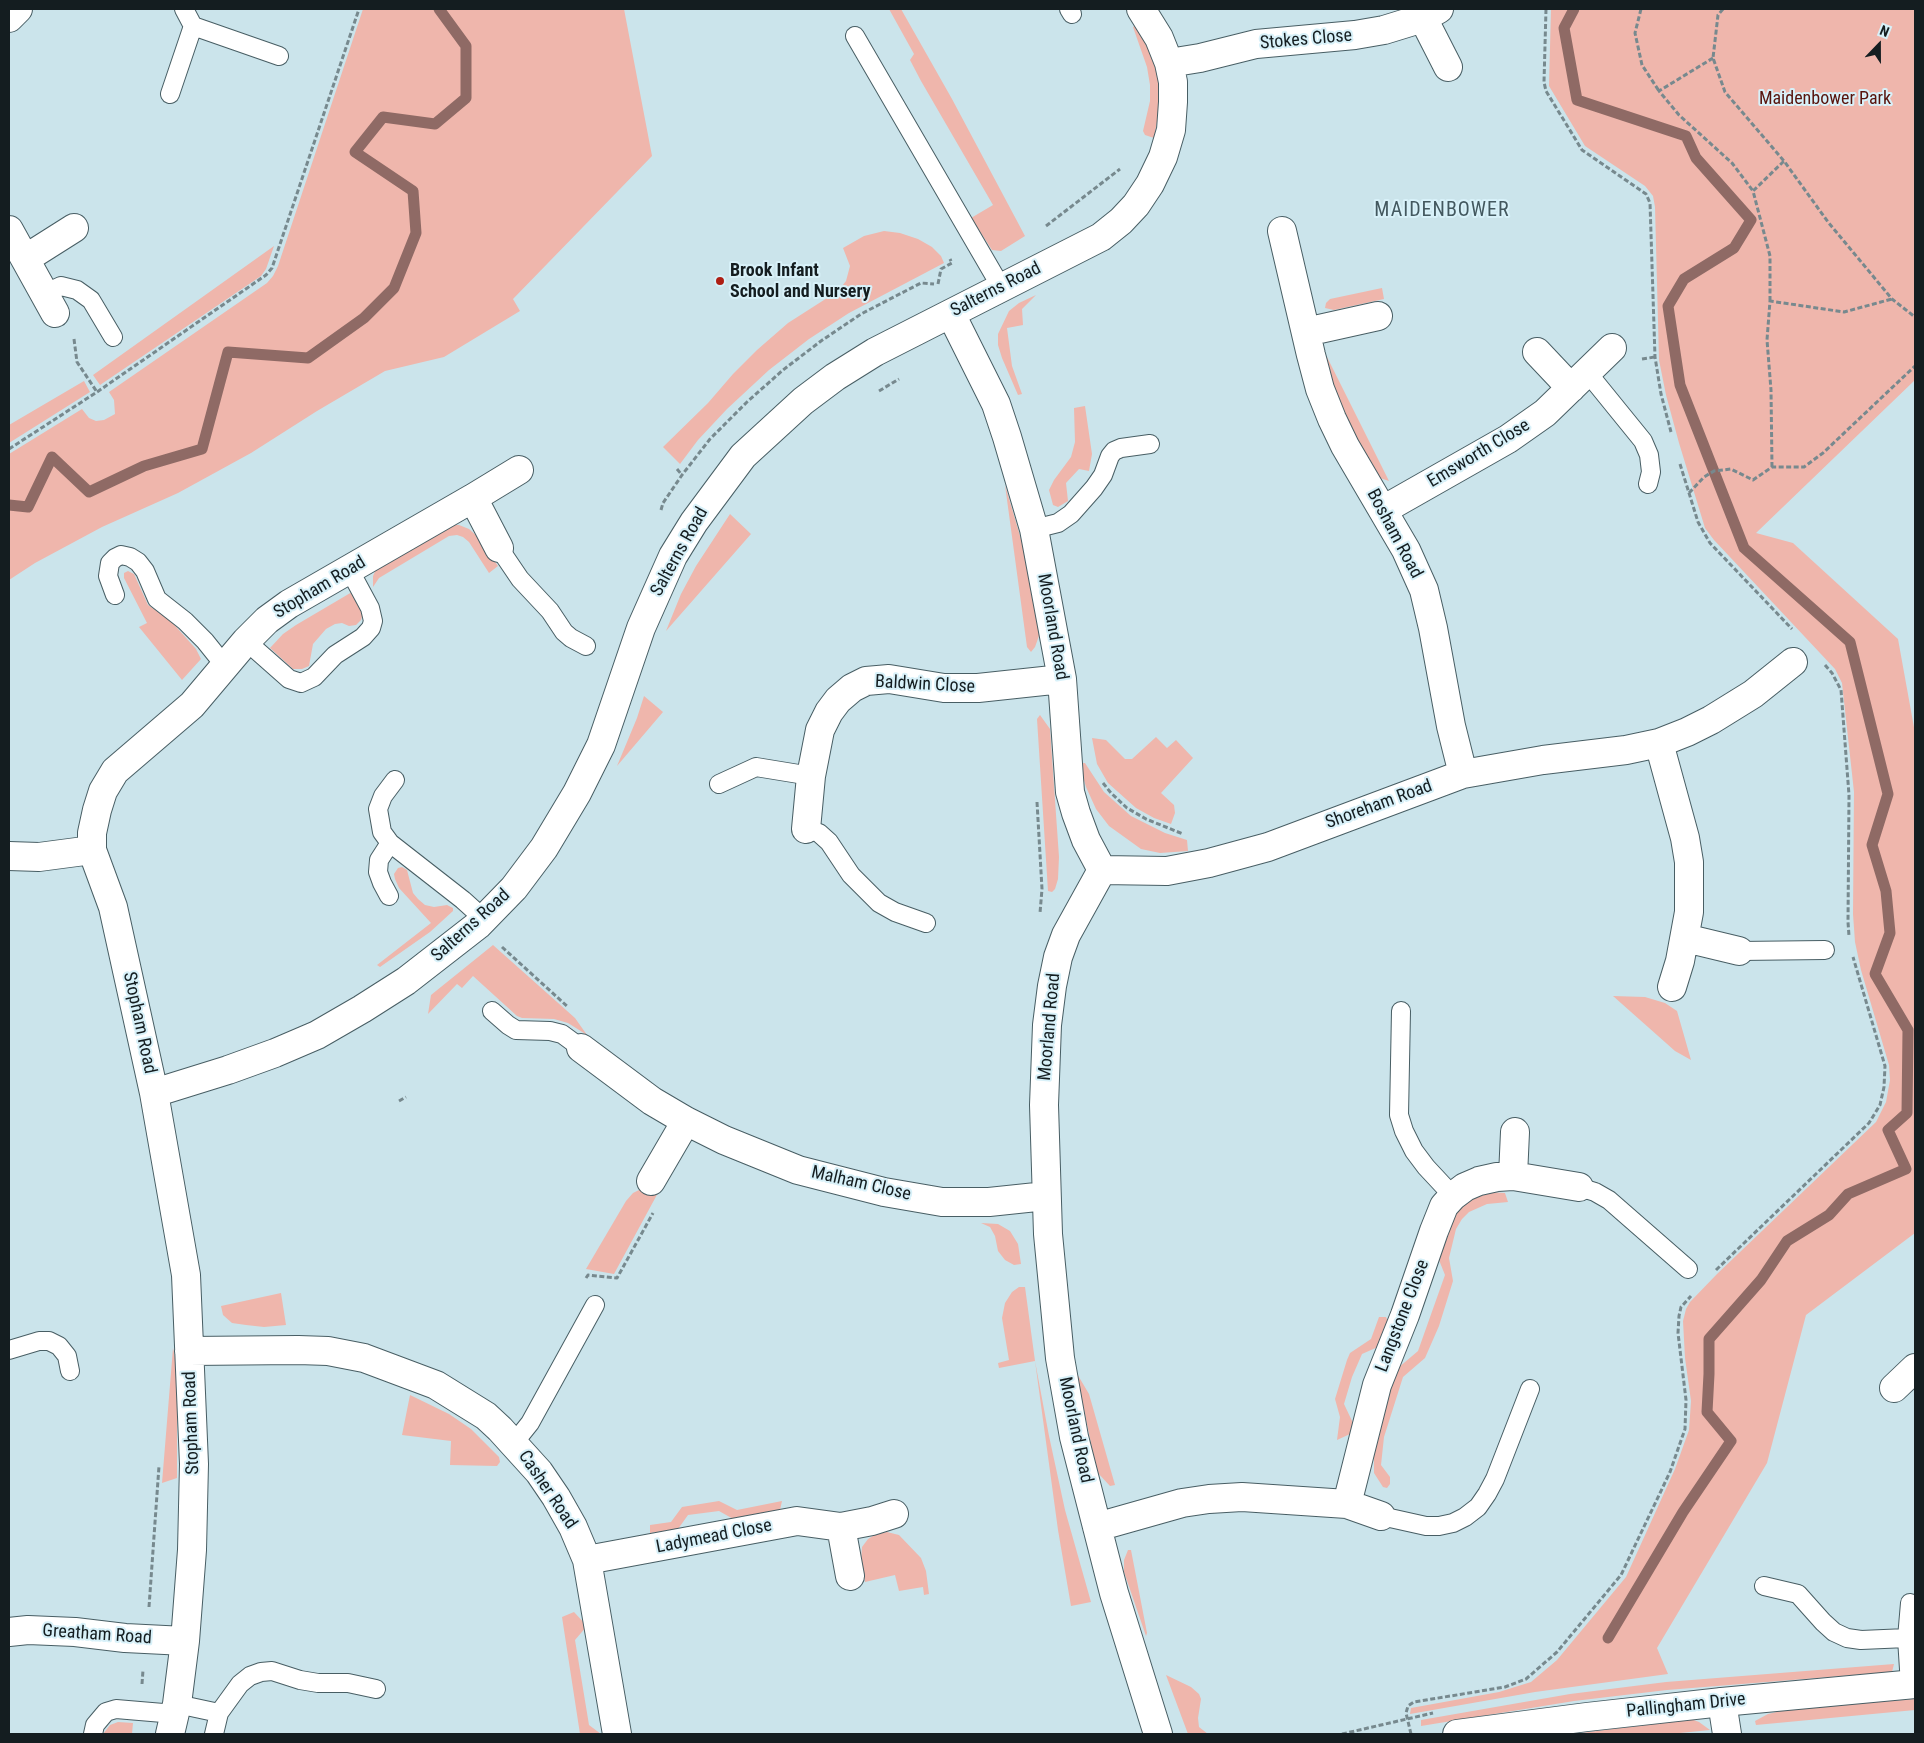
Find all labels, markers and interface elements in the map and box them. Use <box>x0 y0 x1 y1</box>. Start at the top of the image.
north arrow <box>1854 20 1904 70</box>
text: N <box>1878 22 1892 40</box>
street label: Stokes Close <box>1259 25 1353 55</box>
park label: Maidenbower Park <box>1759 88 1891 110</box>
district label: MAIDENBOWER <box>1373 199 1511 223</box>
street label: Salterns Road <box>947 258 1045 322</box>
place label: Brook Infant School and Nursery <box>730 260 871 302</box>
marker: Brook Infant School and Nursery <box>714 275 726 287</box>
street label: Emsworth Close <box>1424 415 1534 493</box>
street label: Bosham Road <box>1361 486 1427 582</box>
street label: Salterns Road <box>647 504 713 600</box>
street label: Stopham Road <box>270 552 370 624</box>
street label: Moorland Road <box>1032 572 1072 682</box>
street label: Baldwin Close <box>874 672 976 698</box>
street label: Shoreham Road <box>1323 776 1435 834</box>
street label: Salterns Road <box>427 885 515 967</box>
street label: Stopham Road <box>118 970 160 1076</box>
street label: Moorland Road <box>1035 972 1065 1082</box>
street label: Malham Close <box>809 1162 913 1206</box>
street label: Langstone Close <box>1372 1257 1434 1375</box>
street label: Stopham Road <box>179 1371 205 1475</box>
street label: Moorland Road <box>1053 1375 1097 1485</box>
street label: Casher Road <box>513 1447 581 1533</box>
street label: Ladymead Close <box>654 1515 774 1559</box>
street label: Greatham Road <box>42 1620 152 1650</box>
street label: Pallingham Drive <box>1625 1689 1747 1723</box>

